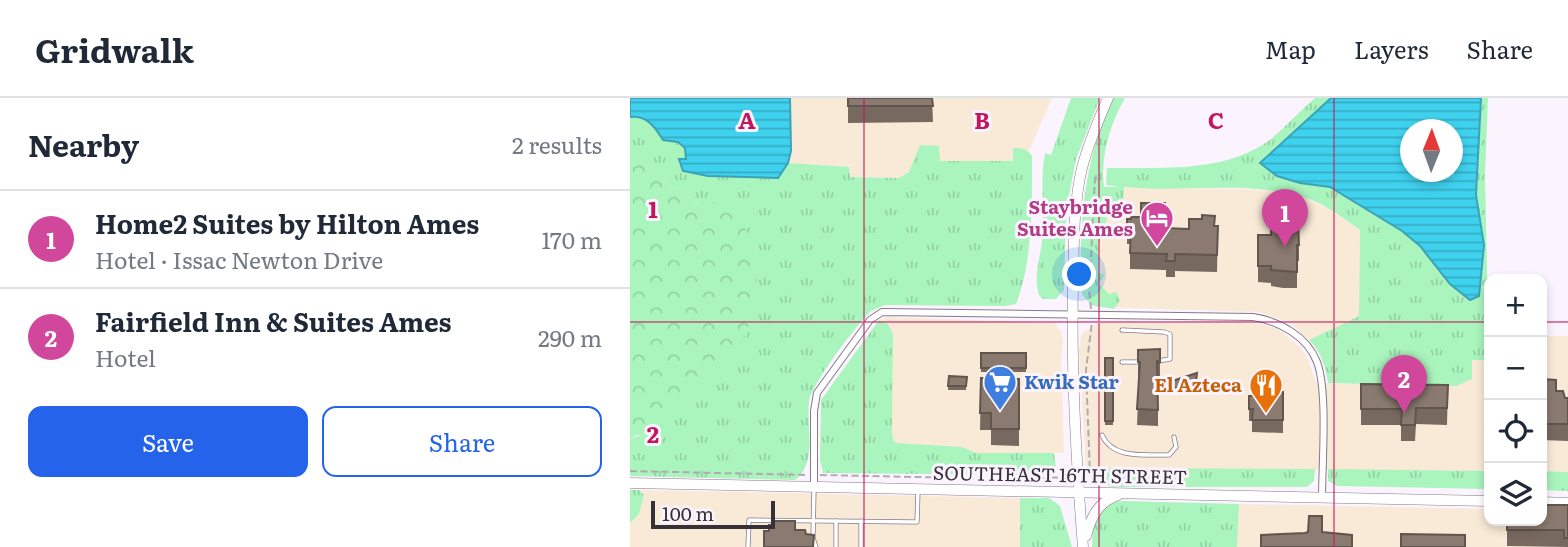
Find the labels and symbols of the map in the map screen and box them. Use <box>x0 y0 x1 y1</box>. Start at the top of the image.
text: A <box>738 102 756 136</box>
text: B <box>974 102 990 136</box>
text: C <box>1208 102 1224 136</box>
north arrow <box>1400 119 1463 182</box>
pin: 1 <box>1262 189 1308 247</box>
text: 1 <box>648 191 658 225</box>
place label: Staybridge Suites Ames <box>1017 192 1133 242</box>
hotel icon: Staybridge Suites Ames <box>1138 199 1176 248</box>
your location <box>1062 257 1096 291</box>
pin: 2 <box>1381 355 1427 413</box>
supermarket icon: Kwik Star <box>981 363 1019 412</box>
restaurant icon: El Azteca <box>1247 366 1285 415</box>
place label: Kwik Star <box>1024 367 1120 395</box>
place label: El Azteca <box>1154 370 1242 398</box>
text: 2 <box>647 416 659 450</box>
street label: SOUTHEAST 16TH STREET <box>933 458 1187 490</box>
scale bar <box>651 498 775 530</box>

